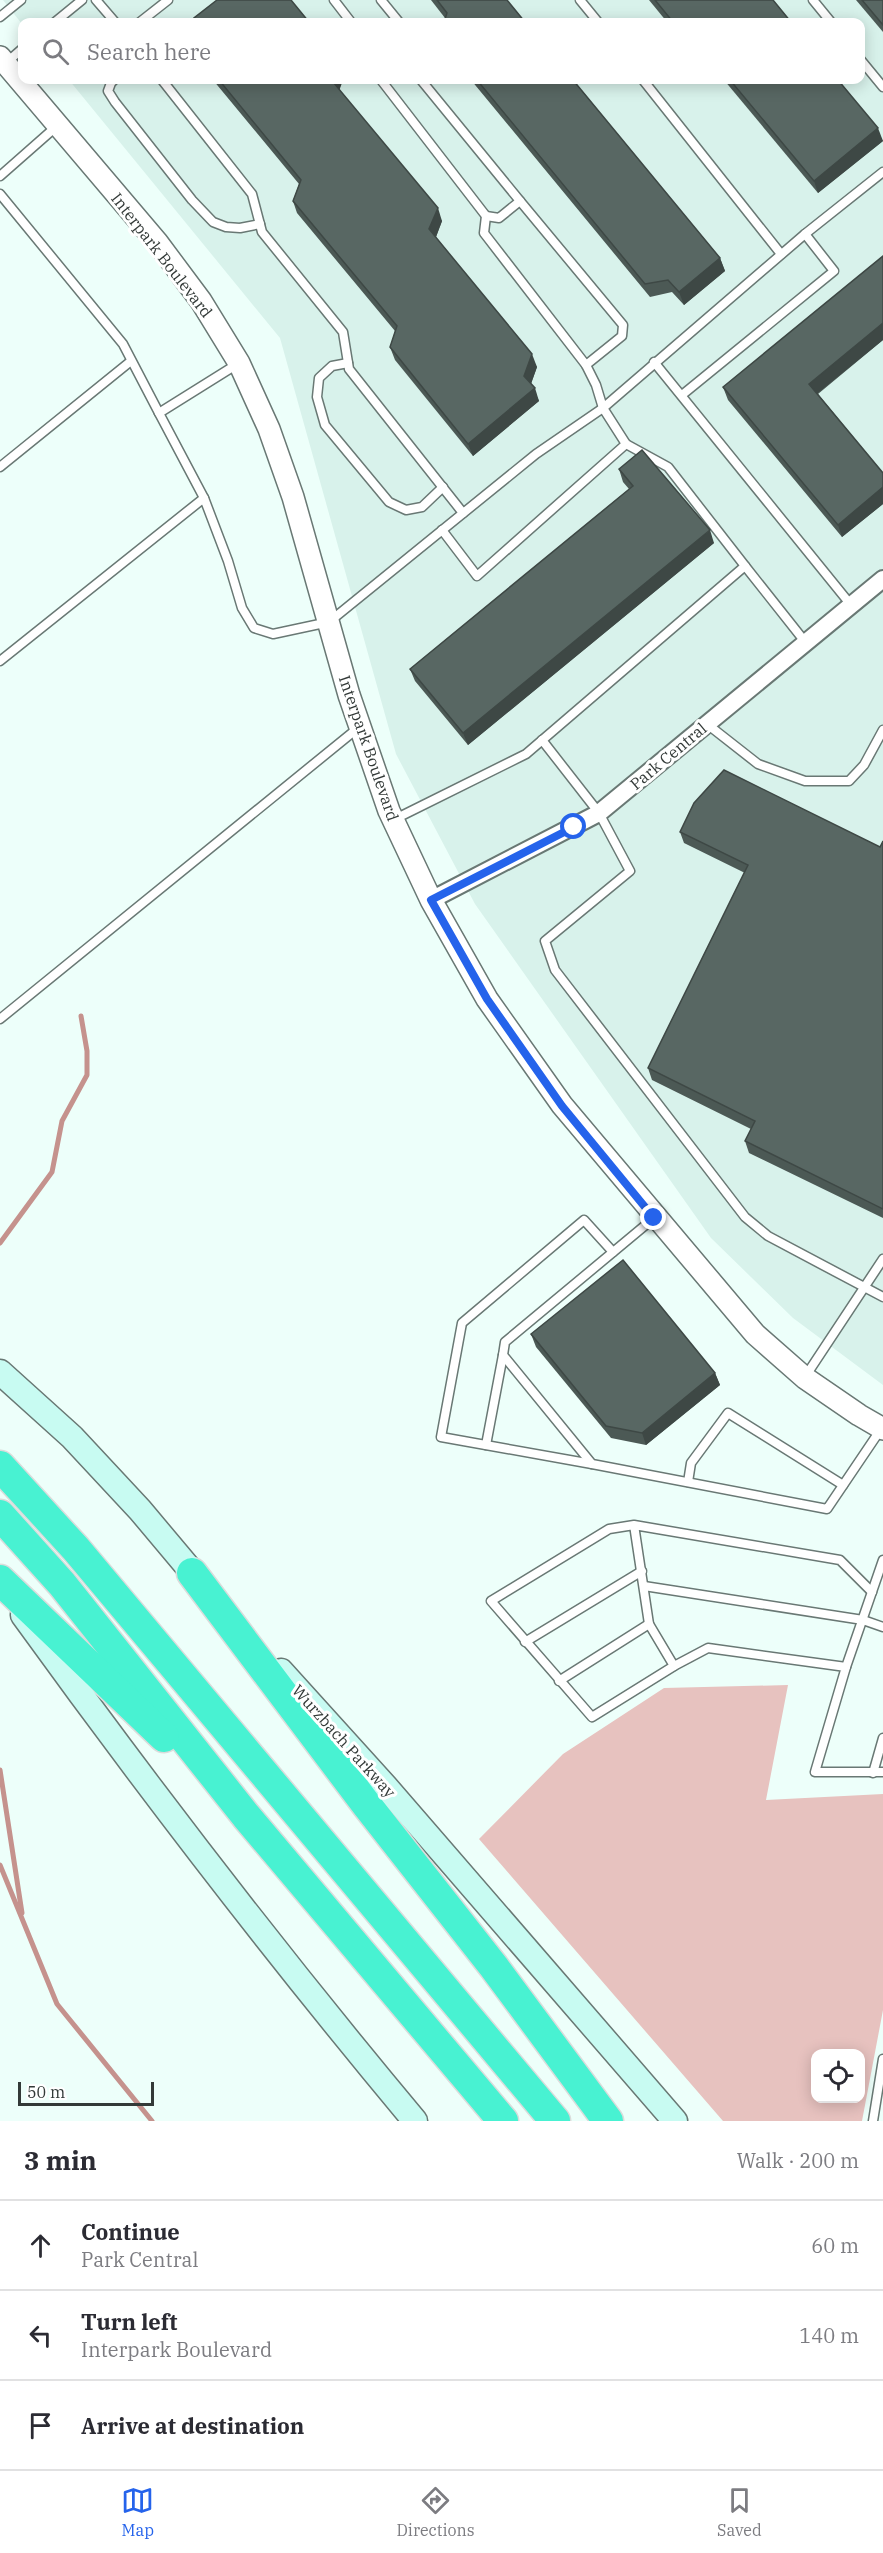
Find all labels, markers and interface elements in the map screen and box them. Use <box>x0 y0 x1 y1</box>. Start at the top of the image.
search box <box>18 18 865 84</box>
icon: search <box>39 35 72 68</box>
text: Search here <box>87 37 211 66</box>
street label: Interpark Boulevard <box>107 189 217 322</box>
street label: Interpark Boulevard <box>335 672 403 824</box>
street label: Park Central <box>626 718 711 794</box>
route start <box>560 813 586 839</box>
route end <box>640 1204 666 1230</box>
street label: Wurzbach Parkway <box>288 1680 400 1802</box>
map controls <box>811 2049 865 2103</box>
button: locate <box>811 2049 865 2103</box>
scale bar <box>18 2079 154 2106</box>
text: 50 m <box>27 2082 65 2102</box>
text: 3 min <box>24 2143 97 2177</box>
text: Walk · 200 m <box>737 2147 859 2174</box>
text: Continue <box>81 2217 180 2246</box>
icon: ahead <box>24 2229 57 2262</box>
text: 60 m <box>811 2232 859 2259</box>
text: Park Central <box>81 2246 198 2273</box>
text: Turn left <box>81 2307 177 2336</box>
icon: left <box>24 2319 57 2352</box>
text: 140 m <box>799 2322 859 2349</box>
text: Interpark Boulevard <box>81 2336 272 2363</box>
icon: arrive <box>24 2409 57 2442</box>
text: Arrive at destination <box>81 2411 304 2440</box>
tab: Map <box>121 2484 154 2540</box>
tab: Directions <box>397 2484 475 2540</box>
tab: Saved <box>717 2484 762 2540</box>

